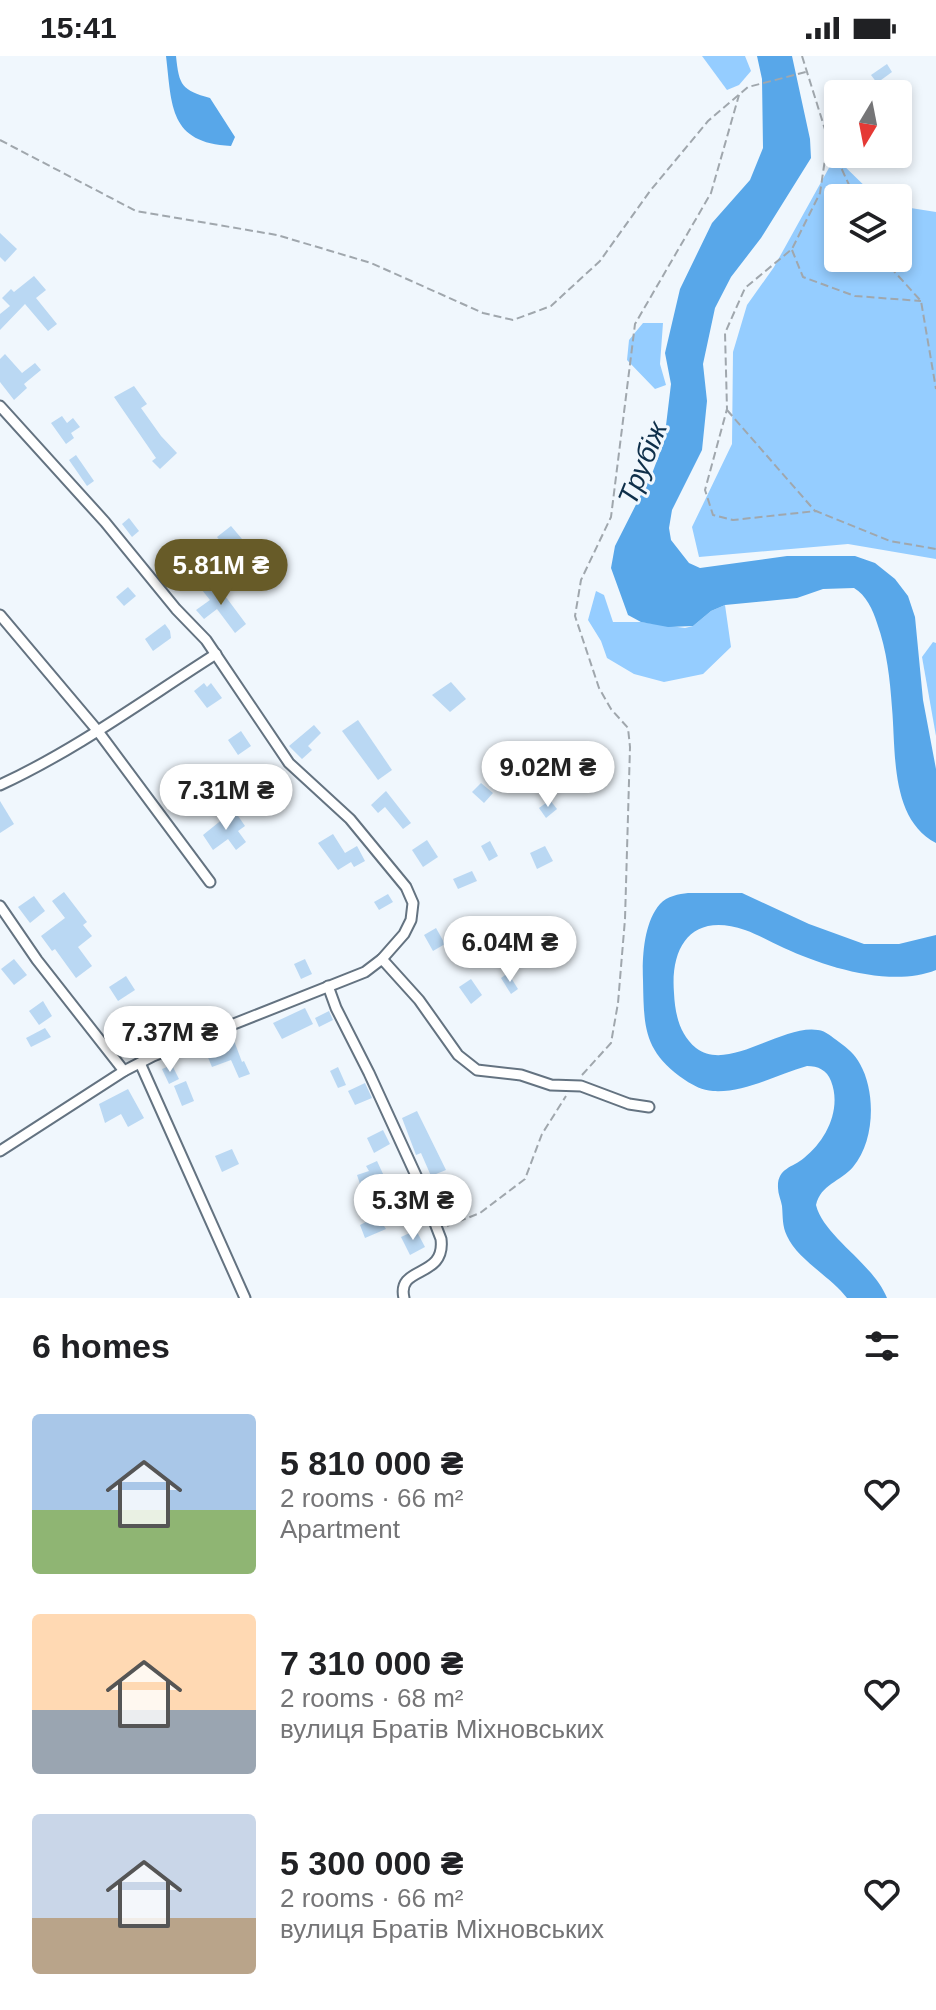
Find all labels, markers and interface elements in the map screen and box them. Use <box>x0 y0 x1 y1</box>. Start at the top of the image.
text: 15:41 <box>40 11 117 44</box>
north arrow <box>824 80 912 168</box>
map controls <box>824 80 912 272</box>
button: layers <box>824 184 912 272</box>
water label: Трубіж <box>612 416 674 509</box>
pin: 5.81M ₴ <box>147 539 295 607</box>
text: 5.81M ₴ <box>173 550 269 580</box>
pin: 9.02M ₴ <box>474 741 622 809</box>
text: 9.02M ₴ <box>500 752 596 782</box>
pin: 7.31M ₴ <box>152 764 300 832</box>
text: 7.31M ₴ <box>178 775 274 805</box>
pin: 6.04M ₴ <box>436 916 584 984</box>
text: 6.04M ₴ <box>462 927 558 957</box>
pin: 7.37M ₴ <box>96 1006 244 1074</box>
text: 7.37M ₴ <box>122 1017 218 1047</box>
pin: 5.3M ₴ <box>348 1174 478 1242</box>
text: 5.3M ₴ <box>372 1185 454 1215</box>
icon: filters <box>860 1324 904 1368</box>
text: 6 homes <box>32 1327 170 1365</box>
text: 5 810 000 ₴ <box>280 1444 463 1482</box>
icon: home <box>96 1446 192 1542</box>
icon: heart <box>860 1472 904 1516</box>
text: 2 rooms · 66 m² <box>280 1483 464 1513</box>
text: Apartment <box>280 1514 400 1544</box>
text: 7 310 000 ₴ <box>280 1644 463 1682</box>
icon: home <box>96 1646 192 1742</box>
icon: heart <box>860 1672 904 1716</box>
text: 2 rooms · 68 m² <box>280 1683 464 1713</box>
text: вулиця Братів Міхновських <box>280 1714 604 1744</box>
text: 5 300 000 ₴ <box>280 1844 463 1882</box>
icon: home <box>96 1846 192 1942</box>
icon: heart <box>860 1872 904 1916</box>
text: 2 rooms · 66 m² <box>280 1883 464 1913</box>
text: вулиця Братів Міхновських <box>280 1914 604 1944</box>

